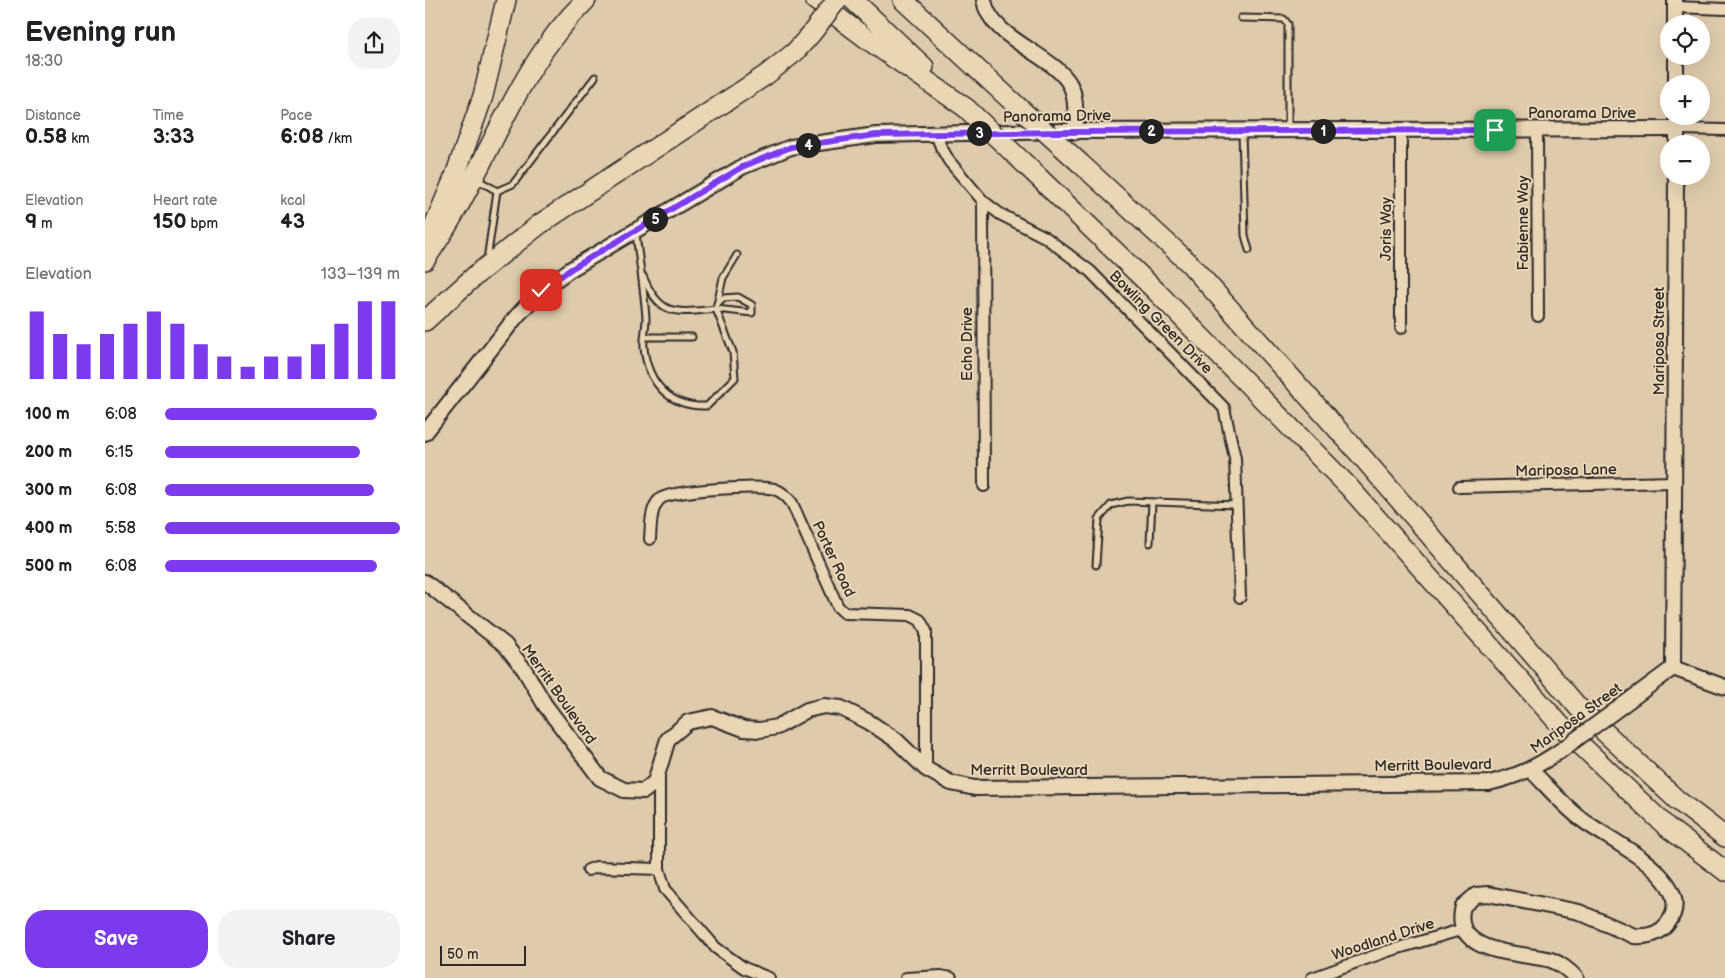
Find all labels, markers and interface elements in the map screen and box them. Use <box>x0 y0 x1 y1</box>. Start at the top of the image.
map controls <box>1660 15 1710 185</box>
button: locate <box>1660 15 1710 65</box>
text: Evening run <box>25 16 176 49</box>
button: share <box>348 17 400 69</box>
text: 18:30 <box>25 52 63 71</box>
button: + <box>1660 75 1710 125</box>
street label: Panorama Drive <box>1528 104 1636 123</box>
street label: Panorama Drive <box>1003 106 1111 127</box>
text: Distance <box>25 107 81 124</box>
text: Time <box>153 107 184 124</box>
text: Pace <box>280 107 312 124</box>
pin <box>1474 109 1516 151</box>
icon: arrive <box>1481 116 1509 144</box>
pin: 2 <box>1139 118 1163 144</box>
pin: 1 <box>1311 118 1335 144</box>
pin: 3 <box>967 120 991 146</box>
text: 2 <box>1147 123 1156 140</box>
text: 1 <box>1321 123 1326 140</box>
text: 0.58 <box>25 124 67 149</box>
text: 3:33 <box>153 124 195 149</box>
text: 6:08 <box>280 124 324 149</box>
text: 3 <box>975 125 984 142</box>
text: km <box>67 130 90 147</box>
text: /km <box>324 130 352 147</box>
pin: 4 <box>795 132 821 158</box>
button: − <box>1660 135 1710 185</box>
text: 4 <box>804 137 813 154</box>
street label: Fabienne Way <box>1514 175 1533 271</box>
text: Elevation <box>25 192 83 209</box>
text: Heart rate <box>153 192 217 209</box>
text: kcal <box>280 192 305 209</box>
street label: Joris Way <box>1377 197 1396 261</box>
pin: 5 <box>643 206 667 232</box>
text: 9 <box>25 209 37 234</box>
text: 150 <box>153 209 187 234</box>
text: 43 <box>280 209 305 234</box>
text: 5 <box>651 211 660 228</box>
text: m <box>37 215 53 232</box>
text: bpm <box>187 215 218 232</box>
text: Elevation <box>25 265 92 284</box>
text: 133–139 m <box>321 265 400 284</box>
street label: Bowling Green Drive <box>1105 267 1216 378</box>
pin <box>520 269 562 311</box>
icon: check <box>527 276 555 304</box>
street label: Mariposa Street <box>1650 286 1669 395</box>
street label: Echo Drive <box>958 307 977 381</box>
text: 100 m <box>25 405 70 424</box>
text: 6:08 <box>105 405 137 424</box>
text: 200 m <box>25 443 72 462</box>
text: 6:15 <box>105 443 133 462</box>
street label: Mariposa Lane <box>1515 460 1617 481</box>
text: 300 m <box>25 481 72 500</box>
text: 6:08 <box>105 481 137 500</box>
street label: Porter Road <box>808 518 859 600</box>
text: 400 m <box>25 519 72 538</box>
text: 5:58 <box>105 519 136 538</box>
text: 500 m <box>25 557 72 576</box>
text: 6:08 <box>105 557 137 576</box>
street label: Merritt Boulevard <box>517 641 600 748</box>
street label: Mariposa Street <box>1527 679 1626 758</box>
street label: Merritt Boulevard <box>1374 755 1492 776</box>
street label: Merritt Boulevard <box>970 761 1088 780</box>
button: Save <box>25 910 208 968</box>
button: Share <box>218 910 400 968</box>
street label: Woodland Drive <box>1330 914 1437 965</box>
scale bar <box>440 943 526 966</box>
text: 50 m <box>447 946 479 963</box>

